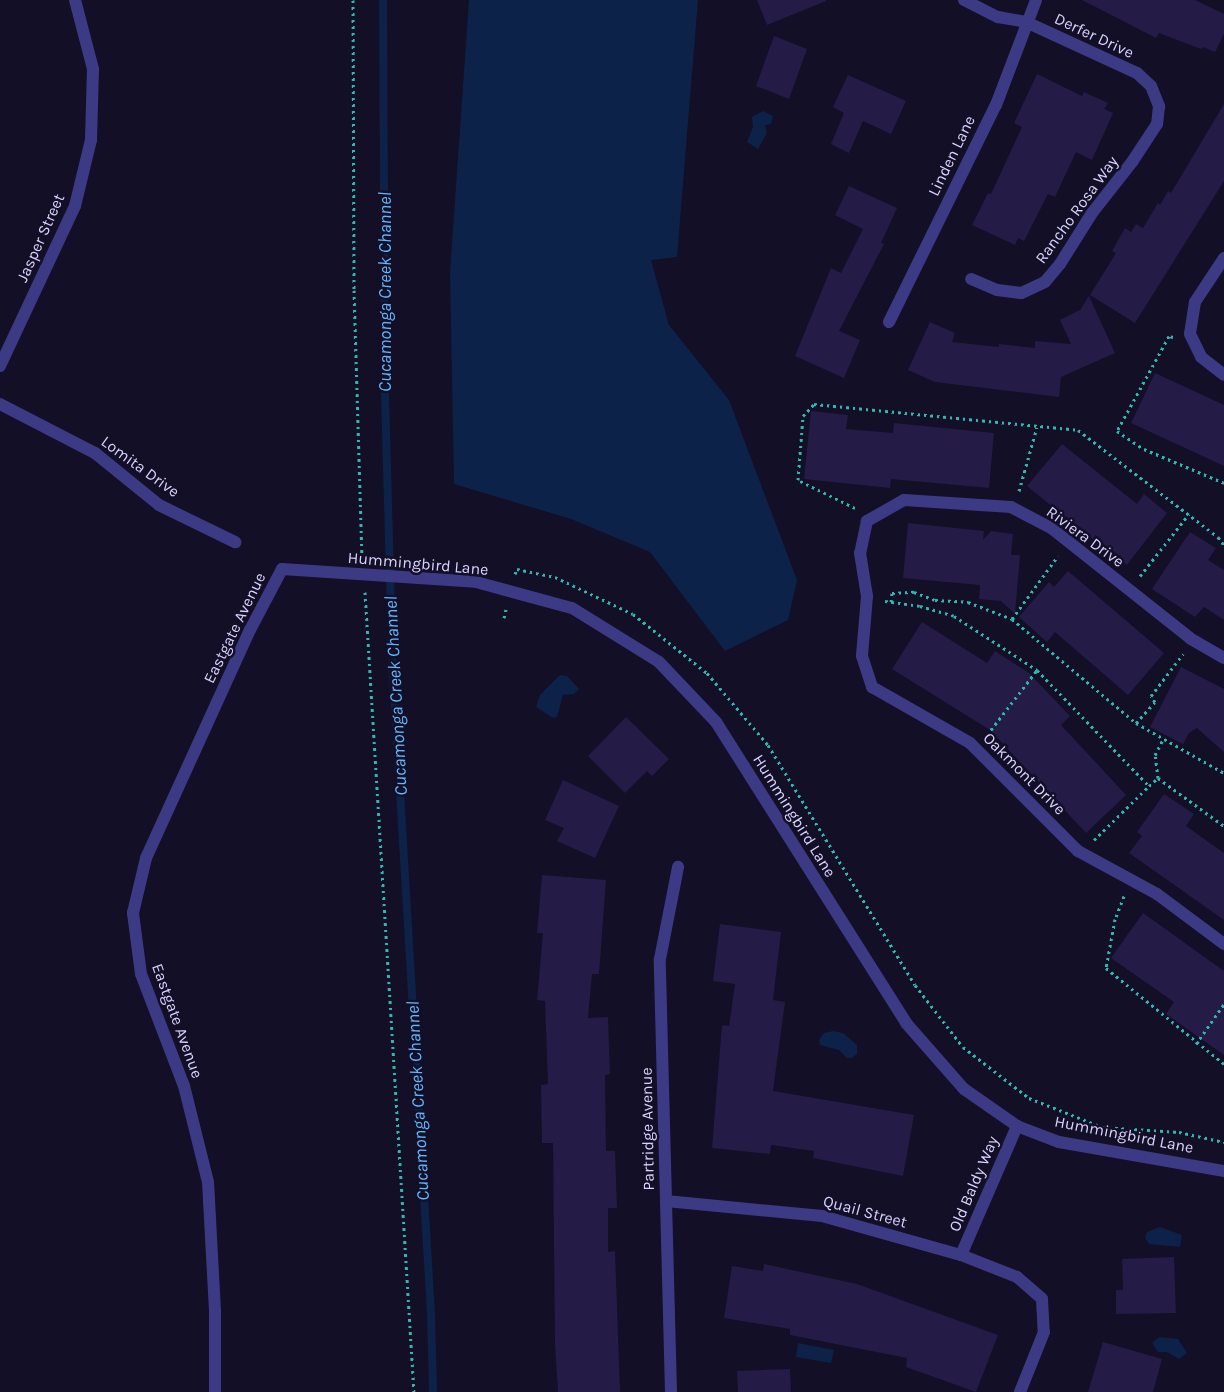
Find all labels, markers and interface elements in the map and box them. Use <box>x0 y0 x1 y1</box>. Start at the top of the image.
street label: Derfer Drive <box>1051 9 1137 63</box>
street label: Linden Lane <box>924 113 980 199</box>
street label: Rancho Rosa Way <box>1032 152 1122 268</box>
street label: Jasper Street <box>13 191 69 285</box>
water label: Cucamonga Creek Channel <box>374 192 396 392</box>
street label: Lomita Drive <box>97 432 183 502</box>
street label: Riviera Drive <box>1042 502 1128 572</box>
street label: Hummingbird Lane <box>347 548 489 580</box>
street label: Eastgate Avenue <box>200 570 270 686</box>
water label: Cucamonga Creek Channel <box>380 596 412 796</box>
street label: Oakmont Drive <box>979 729 1069 819</box>
street label: Hummingbird Lane <box>748 751 840 881</box>
street label: Eastgate Avenue <box>147 961 207 1081</box>
water label: Cucamonga Creek Channel <box>402 1001 434 1201</box>
street label: Partridge Avenue <box>637 1067 659 1191</box>
street label: Hummingbird Lane <box>1053 1112 1195 1158</box>
street label: Old Baldy Way <box>945 1133 1003 1235</box>
street label: Quail Street <box>821 1192 909 1232</box>

